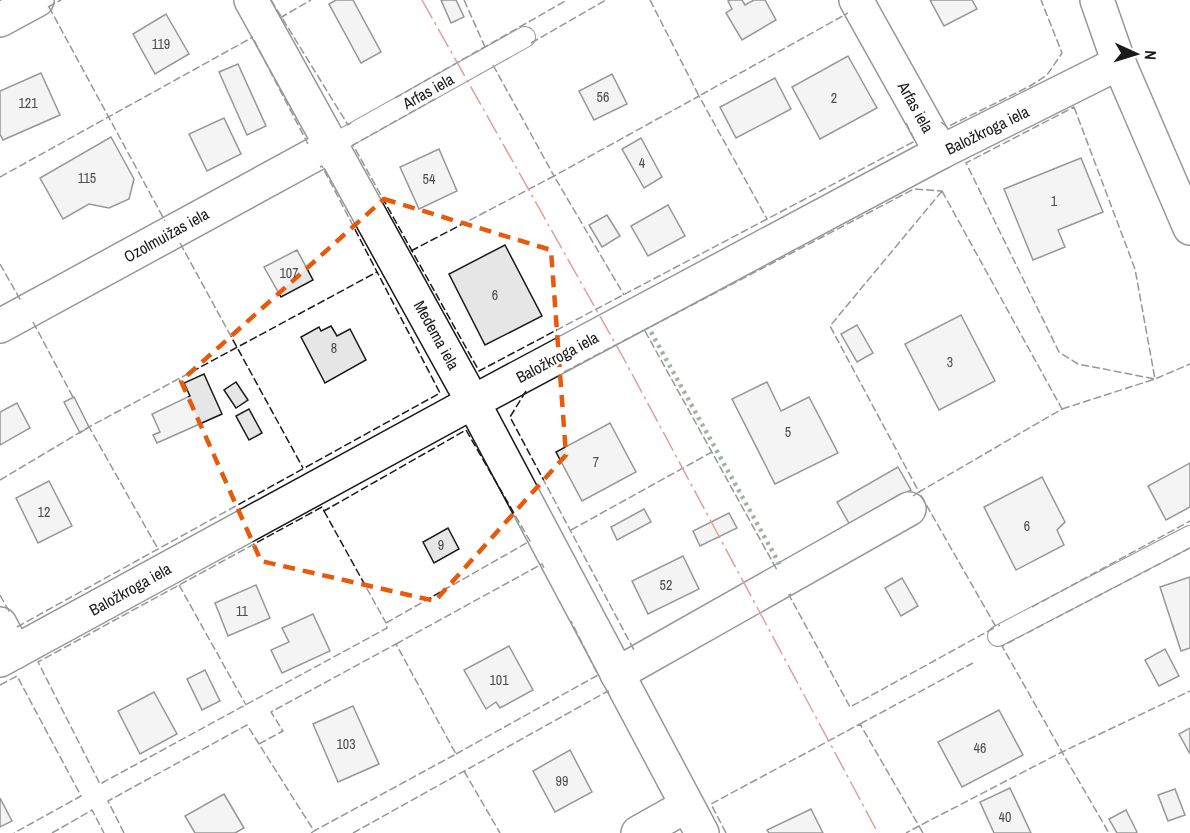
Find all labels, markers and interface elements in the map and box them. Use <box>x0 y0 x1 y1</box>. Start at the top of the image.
north arrow <box>1106 24 1166 84</box>
house number: 119 <box>152 35 170 53</box>
text: N <box>1140 50 1162 61</box>
street label: Arfas iela <box>398 68 458 115</box>
street label: Arfas iela <box>892 77 939 137</box>
house number: 56 <box>597 88 609 106</box>
house number: 2 <box>831 89 837 107</box>
house number: 121 <box>18 94 38 112</box>
street label: Baložkroga iela <box>942 100 1033 160</box>
house number: 4 <box>639 154 646 172</box>
house number: 115 <box>78 169 96 187</box>
house number: 54 <box>423 170 436 188</box>
house number: 1 <box>1051 192 1058 210</box>
street label: Ozolmuižas iela <box>120 202 213 267</box>
house number: 107 <box>279 264 299 282</box>
house number: 6 <box>492 286 498 304</box>
street label: Medema iela <box>409 296 465 374</box>
street label: Baložkroga iela <box>512 326 603 388</box>
house number: 8 <box>331 339 337 357</box>
house number: 3 <box>947 353 953 371</box>
house number: 5 <box>785 423 791 441</box>
house number: 7 <box>593 453 599 471</box>
house number: 12 <box>38 503 50 521</box>
house number: 6 <box>1024 517 1030 535</box>
house number: 9 <box>438 536 444 554</box>
street label: Baložkroga iela <box>85 557 175 621</box>
house number: 52 <box>660 576 672 594</box>
house number: 11 <box>236 602 249 620</box>
house number: 101 <box>489 671 509 689</box>
house number: 103 <box>336 735 356 753</box>
house number: 46 <box>974 739 986 757</box>
house number: 99 <box>556 772 568 790</box>
house number: 40 <box>999 808 1011 826</box>

